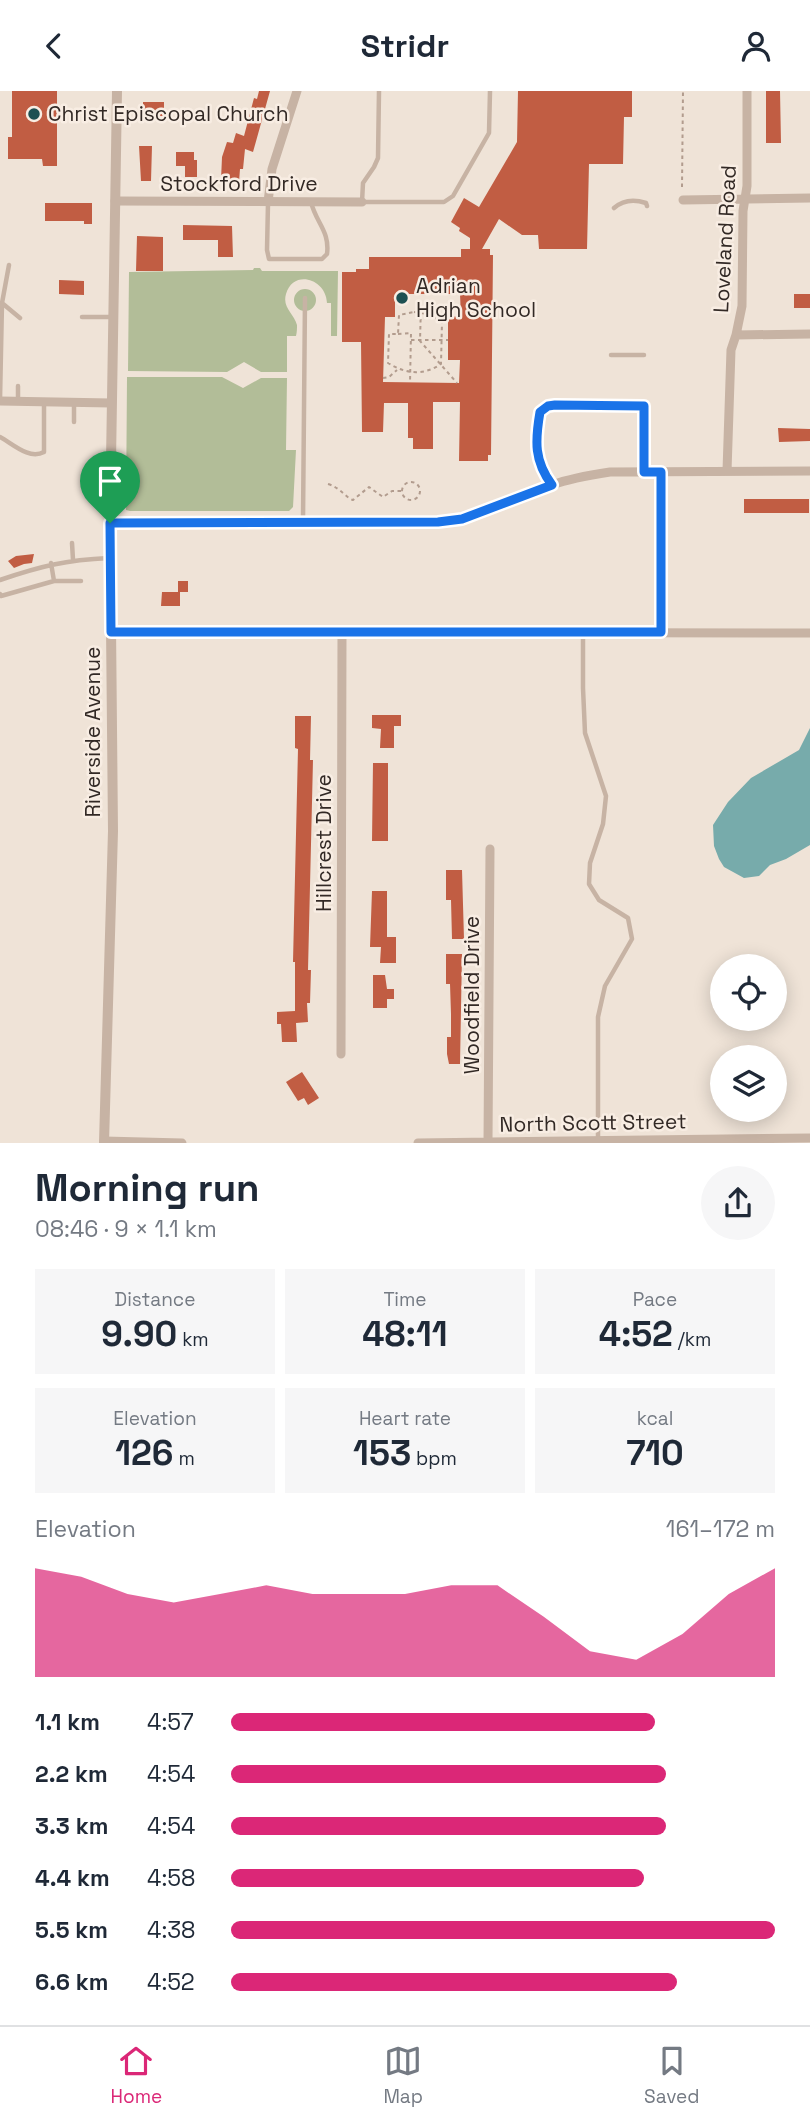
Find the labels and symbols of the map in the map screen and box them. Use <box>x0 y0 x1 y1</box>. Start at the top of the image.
place label: Christ Episcopal Church <box>48 100 289 127</box>
marker: Christ Episcopal Church <box>26 106 42 122</box>
street label: Loveland Road <box>707 164 742 313</box>
street label: Stockford Drive <box>160 170 318 197</box>
place label: Adrian High School <box>416 272 536 323</box>
marker: Adrian High School <box>394 290 410 306</box>
pin <box>80 451 140 523</box>
street label: Riverside Avenue <box>79 647 106 817</box>
street label: Hillcrest Drive <box>310 774 337 912</box>
street label: Woodfield Drive <box>458 916 485 1074</box>
street label: North Scott Street <box>499 1107 687 1138</box>

